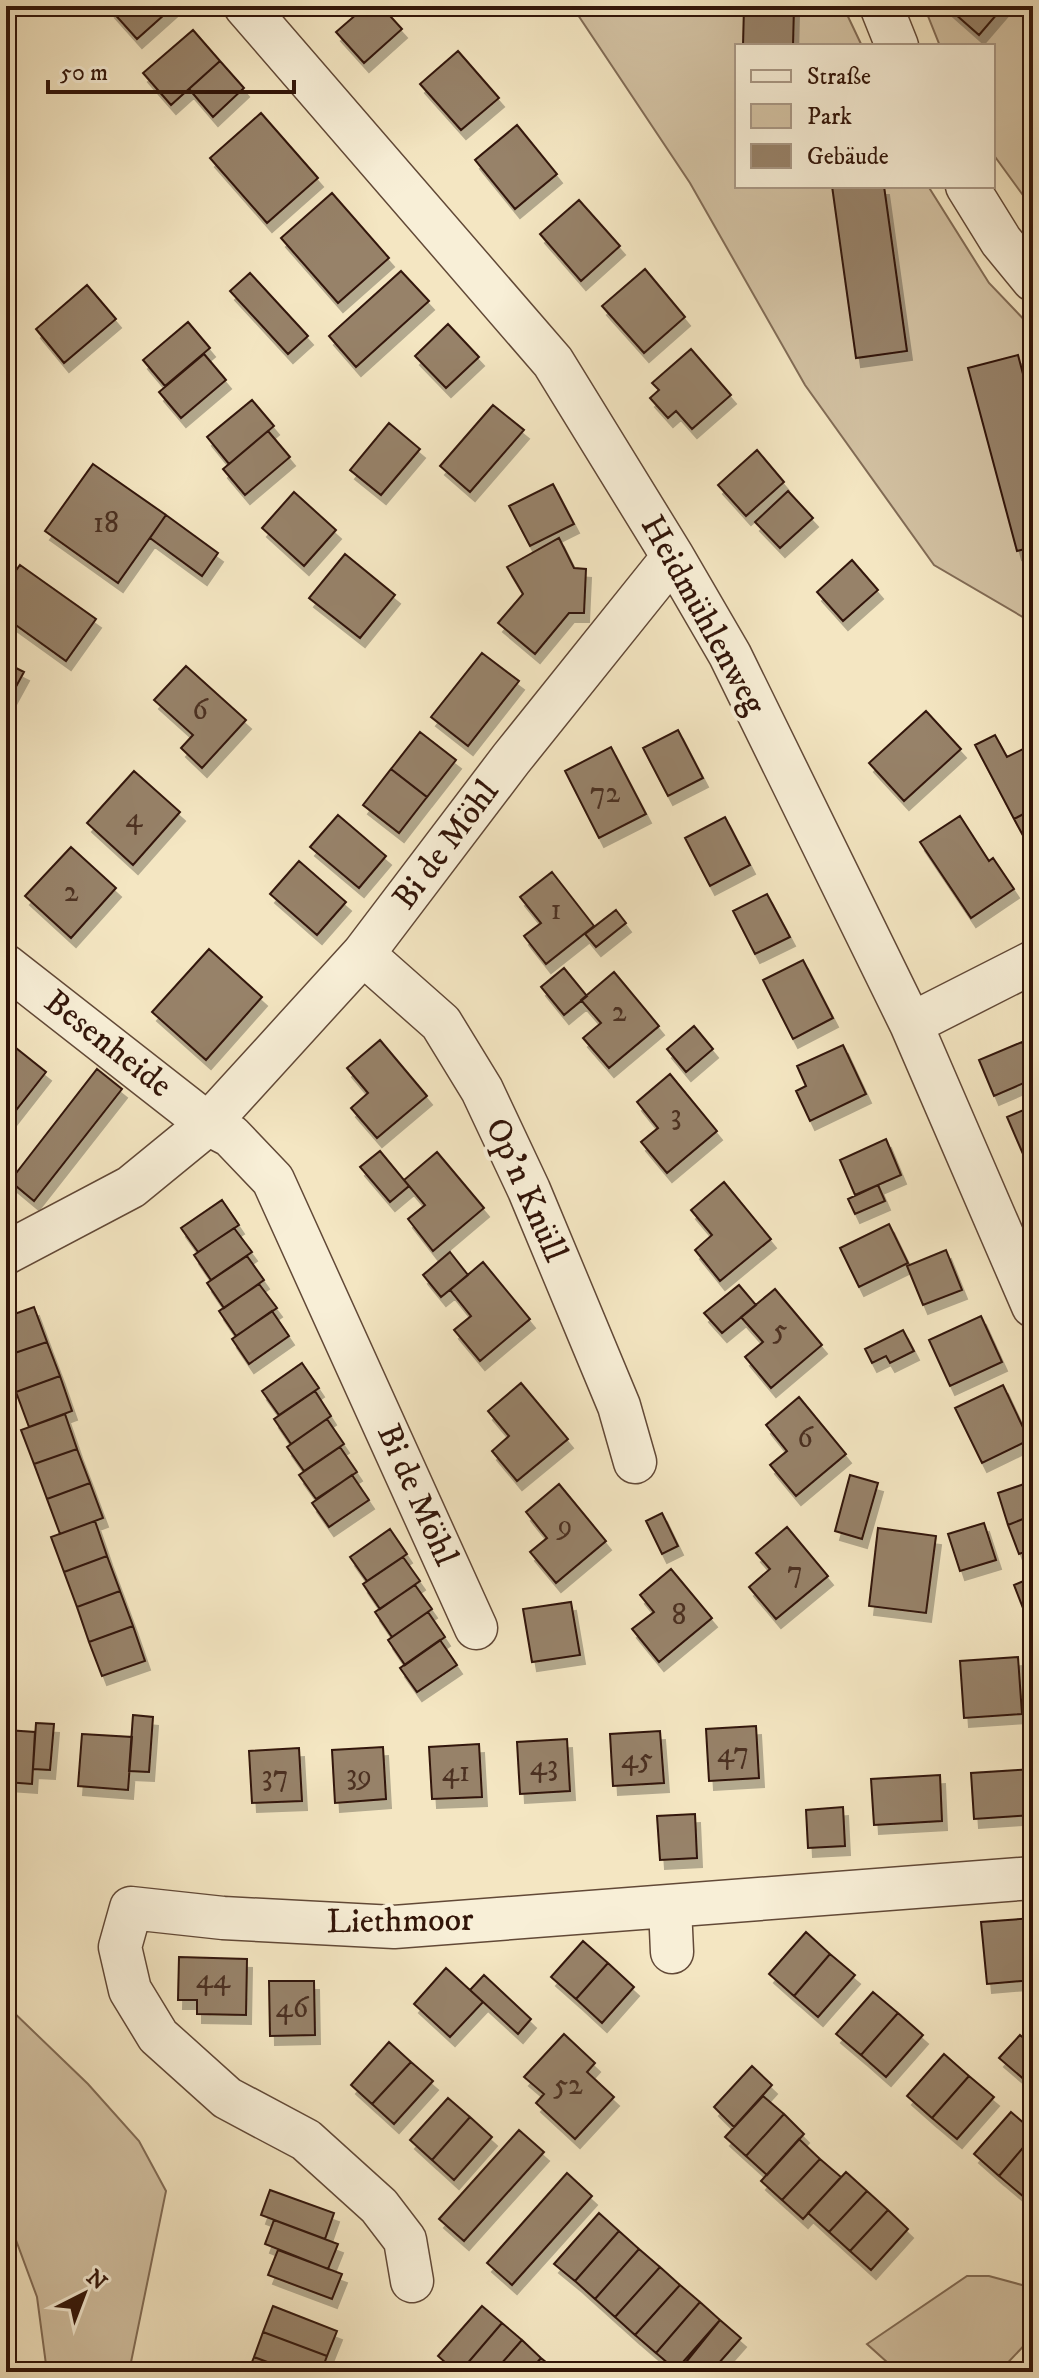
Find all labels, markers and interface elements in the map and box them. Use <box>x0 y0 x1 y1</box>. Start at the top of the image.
scale bar <box>48 44 294 94</box>
legend <box>735 44 995 188</box>
text: 50 m <box>60 58 108 88</box>
text: Straße <box>807 62 871 92</box>
text: Park <box>807 102 852 132</box>
text: Gebäude <box>807 142 889 172</box>
house number: 18 <box>93 505 119 542</box>
street label: Heidmühlenweg <box>631 508 775 722</box>
house number: 6 <box>192 692 209 729</box>
street label: Bi de Möhl <box>384 772 509 918</box>
house number: 72 <box>590 775 621 812</box>
house number: 4 <box>125 800 143 837</box>
house number: 2 <box>64 874 79 911</box>
house number: 1 <box>550 892 562 929</box>
street label: Besenheide <box>36 981 180 1107</box>
house number: 2 <box>612 994 627 1031</box>
house number: 3 <box>670 1097 682 1134</box>
street label: Op'n Knüll <box>476 1112 577 1269</box>
house number: 5 <box>773 1312 788 1349</box>
street label: Bi de Möhl <box>367 1418 467 1573</box>
house number: 6 <box>797 1420 814 1457</box>
house number: 9 <box>556 1507 572 1544</box>
house number: 7 <box>787 1554 803 1591</box>
house number: 8 <box>671 1597 687 1634</box>
house number: 47 <box>717 1735 749 1772</box>
house number: 45 <box>621 1741 653 1778</box>
house number: 43 <box>530 1748 558 1785</box>
house number: 41 <box>442 1754 470 1791</box>
house number: 39 <box>346 1757 372 1794</box>
house number: 37 <box>262 1758 289 1795</box>
street label: Liethmoor <box>326 1899 474 1943</box>
house number: 44 <box>196 1961 231 1998</box>
house number: 46 <box>276 1990 310 2027</box>
house number: 52 <box>553 2067 583 2104</box>
north arrow <box>44 2254 124 2334</box>
text: N <box>81 2264 112 2296</box>

